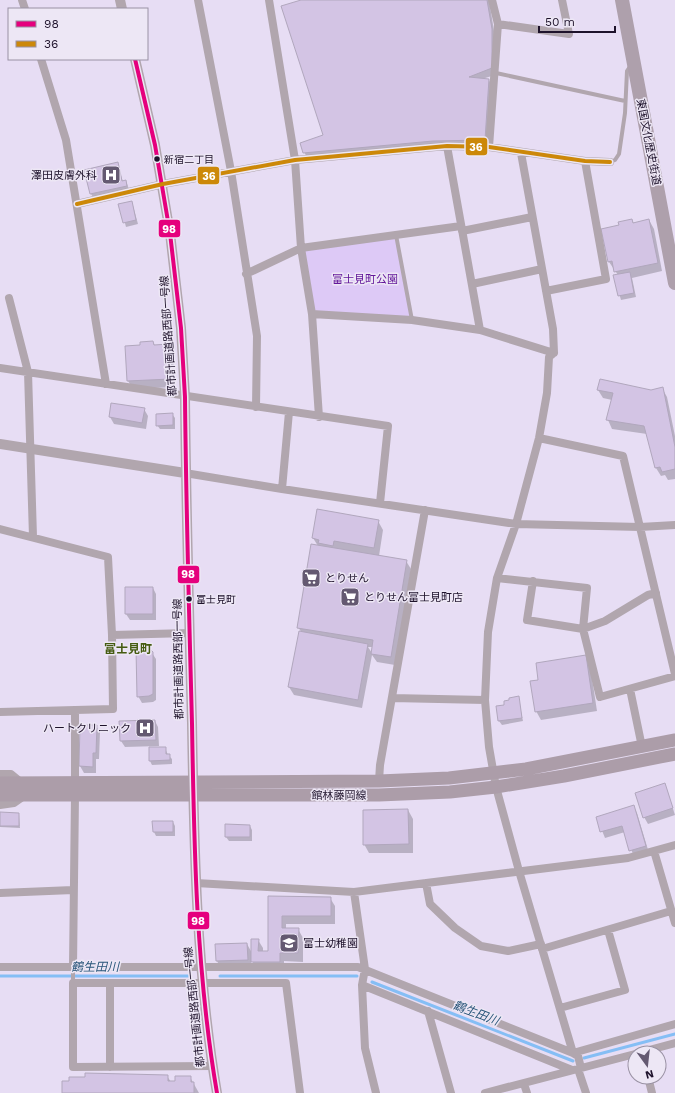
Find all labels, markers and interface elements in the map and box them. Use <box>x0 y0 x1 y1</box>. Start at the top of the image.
legend <box>8 8 148 60</box>
scale bar <box>539 8 615 34</box>
text: 50 m <box>545 15 575 29</box>
text: 98 <box>44 17 59 31</box>
text: 36 <box>44 37 58 51</box>
street label: 東国文化歴史街道 <box>634 98 663 187</box>
line badge: 36 <box>465 137 488 156</box>
text: 36 <box>469 141 483 154</box>
marker: 新宿二丁目 <box>152 154 162 164</box>
place label: 新宿二丁目 <box>164 154 214 165</box>
hospital icon: 澤田皮膚外科 <box>100 164 122 186</box>
line badge: 36 <box>197 166 220 185</box>
place label: 澤田皮膚外科 <box>31 169 97 182</box>
text: 36 <box>202 170 216 183</box>
line badge: 98 <box>158 219 181 238</box>
text: 98 <box>162 223 176 236</box>
park label: 富士見町公園 <box>332 273 398 286</box>
street label: 都市計画道路西部一号線 <box>158 275 179 397</box>
line badge: 98 <box>177 565 200 584</box>
supermarket icon: とりせん <box>300 567 322 589</box>
text: 98 <box>181 568 195 581</box>
place label: とりせん <box>325 572 369 585</box>
supermarket icon: とりせん富士見町店 <box>339 586 361 608</box>
place label: とりせん富士見町店 <box>364 591 463 604</box>
marker: 富士見町 <box>184 594 194 604</box>
place label: 富士見町 <box>196 594 236 605</box>
street label: 都市計画道路西部一号線 <box>171 598 186 720</box>
district label: 富士見町 <box>104 642 152 656</box>
hospital icon: ハートクリニック <box>134 717 156 739</box>
place label: ハートクリニック <box>43 722 131 735</box>
street label: 館林藤岡線 <box>312 789 367 802</box>
line badge: 98 <box>187 911 210 930</box>
text: 98 <box>191 915 205 928</box>
school or university icon: 富士幼稚園 <box>278 932 300 954</box>
place label: 富士幼稚園 <box>303 937 358 950</box>
street label: 都市計画道路西部一号線 <box>182 946 207 1068</box>
water label: 鶴生田川 <box>71 960 121 974</box>
water label: 鶴生田川 <box>451 998 503 1029</box>
north arrow <box>627 1045 667 1085</box>
text: N <box>644 1067 655 1082</box>

